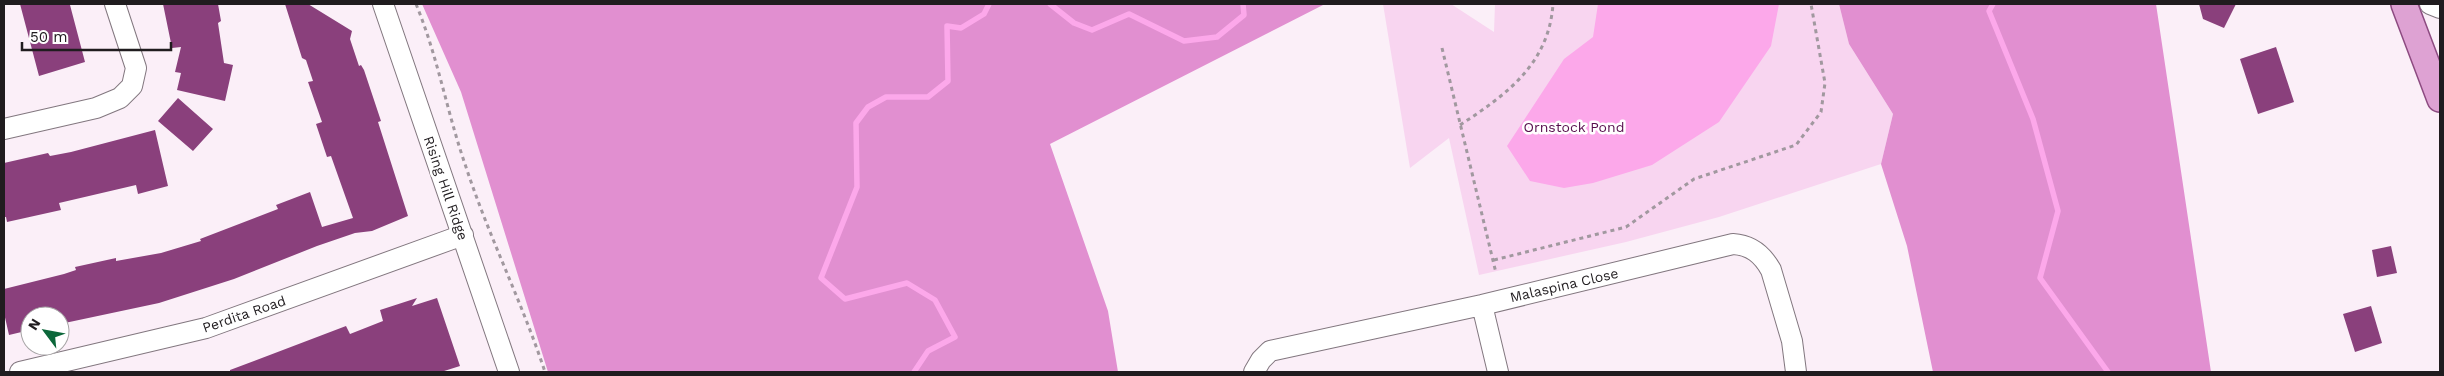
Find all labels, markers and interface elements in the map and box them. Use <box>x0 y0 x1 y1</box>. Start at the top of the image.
scale bar <box>22 20 171 52</box>
text: 50 m <box>30 28 67 46</box>
park label: Ornstock Pond <box>1524 119 1624 135</box>
street label: Rising Hill Ridge <box>421 134 471 242</box>
street label: Malaspina Close <box>1508 265 1620 305</box>
street label: Perdita Road <box>200 292 288 336</box>
north arrow <box>20 306 70 356</box>
text: N <box>24 315 44 333</box>

